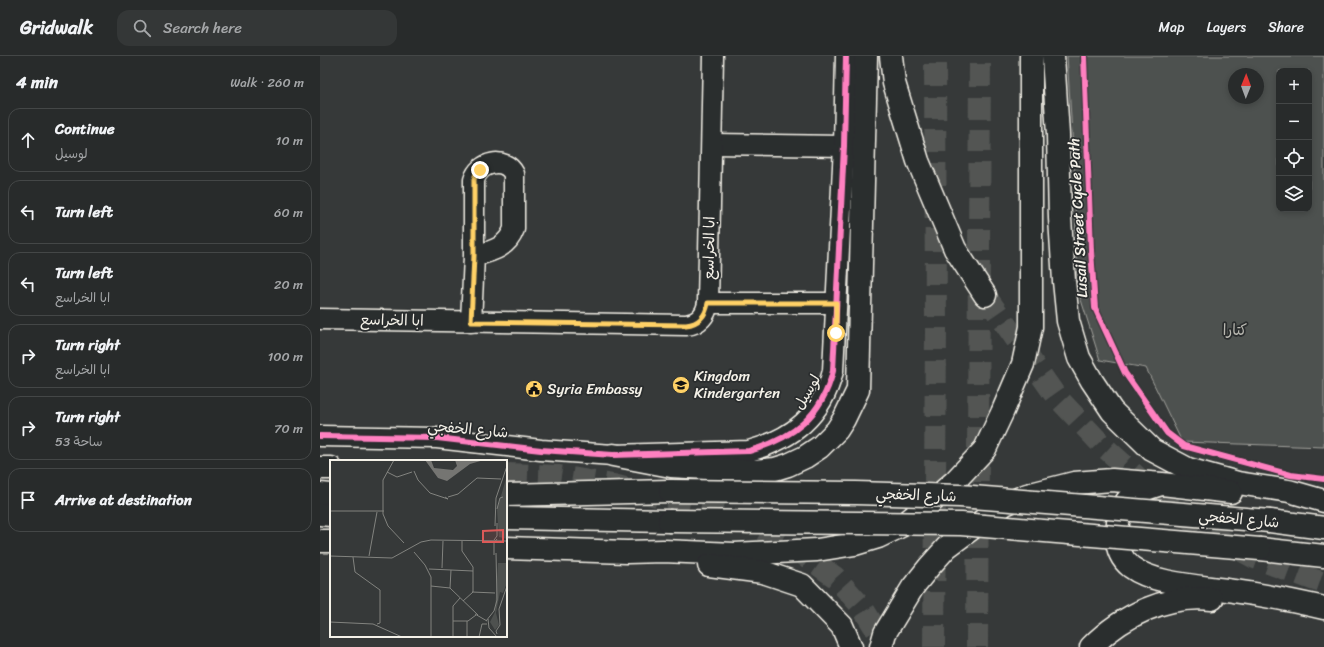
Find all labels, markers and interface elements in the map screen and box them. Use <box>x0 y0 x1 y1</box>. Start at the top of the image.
search box <box>117 10 397 46</box>
text: Gridwalk <box>20 11 93 44</box>
text: Search here <box>163 15 242 41</box>
text: Map <box>1159 15 1184 40</box>
text: Layers <box>1206 15 1246 40</box>
text: Share <box>1268 15 1304 40</box>
icon: search <box>131 17 153 39</box>
text: 4 min <box>16 67 58 97</box>
north arrow <box>1228 68 1264 104</box>
map controls <box>1276 68 1312 212</box>
button: + <box>1276 68 1312 104</box>
text: Walk · 260 m <box>230 71 304 94</box>
button: − <box>1276 104 1312 140</box>
text: Continue <box>55 116 115 142</box>
icon: ahead <box>17 129 39 151</box>
text: 10 m <box>276 129 303 152</box>
street label: Lusail Street Cycle Path <box>1061 137 1095 299</box>
button: locate <box>1276 140 1312 176</box>
text: لوسيل <box>55 142 88 165</box>
route end <box>471 161 489 179</box>
button: layers <box>1276 176 1312 212</box>
text: Turn left <box>55 199 113 225</box>
icon: left <box>17 201 39 223</box>
text: 60 m <box>274 201 303 224</box>
street label: ابا الخراسع <box>695 216 723 280</box>
text: Turn left <box>55 260 113 286</box>
icon: left <box>17 273 39 295</box>
text: 20 m <box>274 273 303 296</box>
text: ابا الخراسع <box>55 286 110 309</box>
street label: ابا الخراسع <box>360 306 424 334</box>
park label: كتارا <box>1223 317 1247 343</box>
route start <box>827 324 845 342</box>
text: Turn right <box>55 332 120 358</box>
icon: right <box>17 345 39 367</box>
text: 100 m <box>268 345 303 368</box>
text: ابا الخراسع <box>55 358 110 381</box>
place label: Kingdom Kindergarten <box>694 363 780 406</box>
street label: لوسيل <box>786 369 828 415</box>
school or university icon: Kingdom Kindergarten <box>671 375 691 395</box>
place label: Syria Embassy <box>547 376 643 402</box>
public building icon: Syria Embassy <box>524 379 544 399</box>
text: Turn right <box>55 404 120 430</box>
street label: شارع الخفجي <box>427 413 509 445</box>
icon: right <box>17 417 39 439</box>
text: 70 m <box>274 417 303 440</box>
text: ساحة 53 <box>55 430 102 453</box>
inset map <box>330 460 507 637</box>
street label: شارع الخفجي <box>875 481 957 509</box>
text: Arrive at destination <box>55 487 192 513</box>
icon: arrive <box>17 489 39 511</box>
street label: شارع الخفجي <box>1198 503 1280 535</box>

